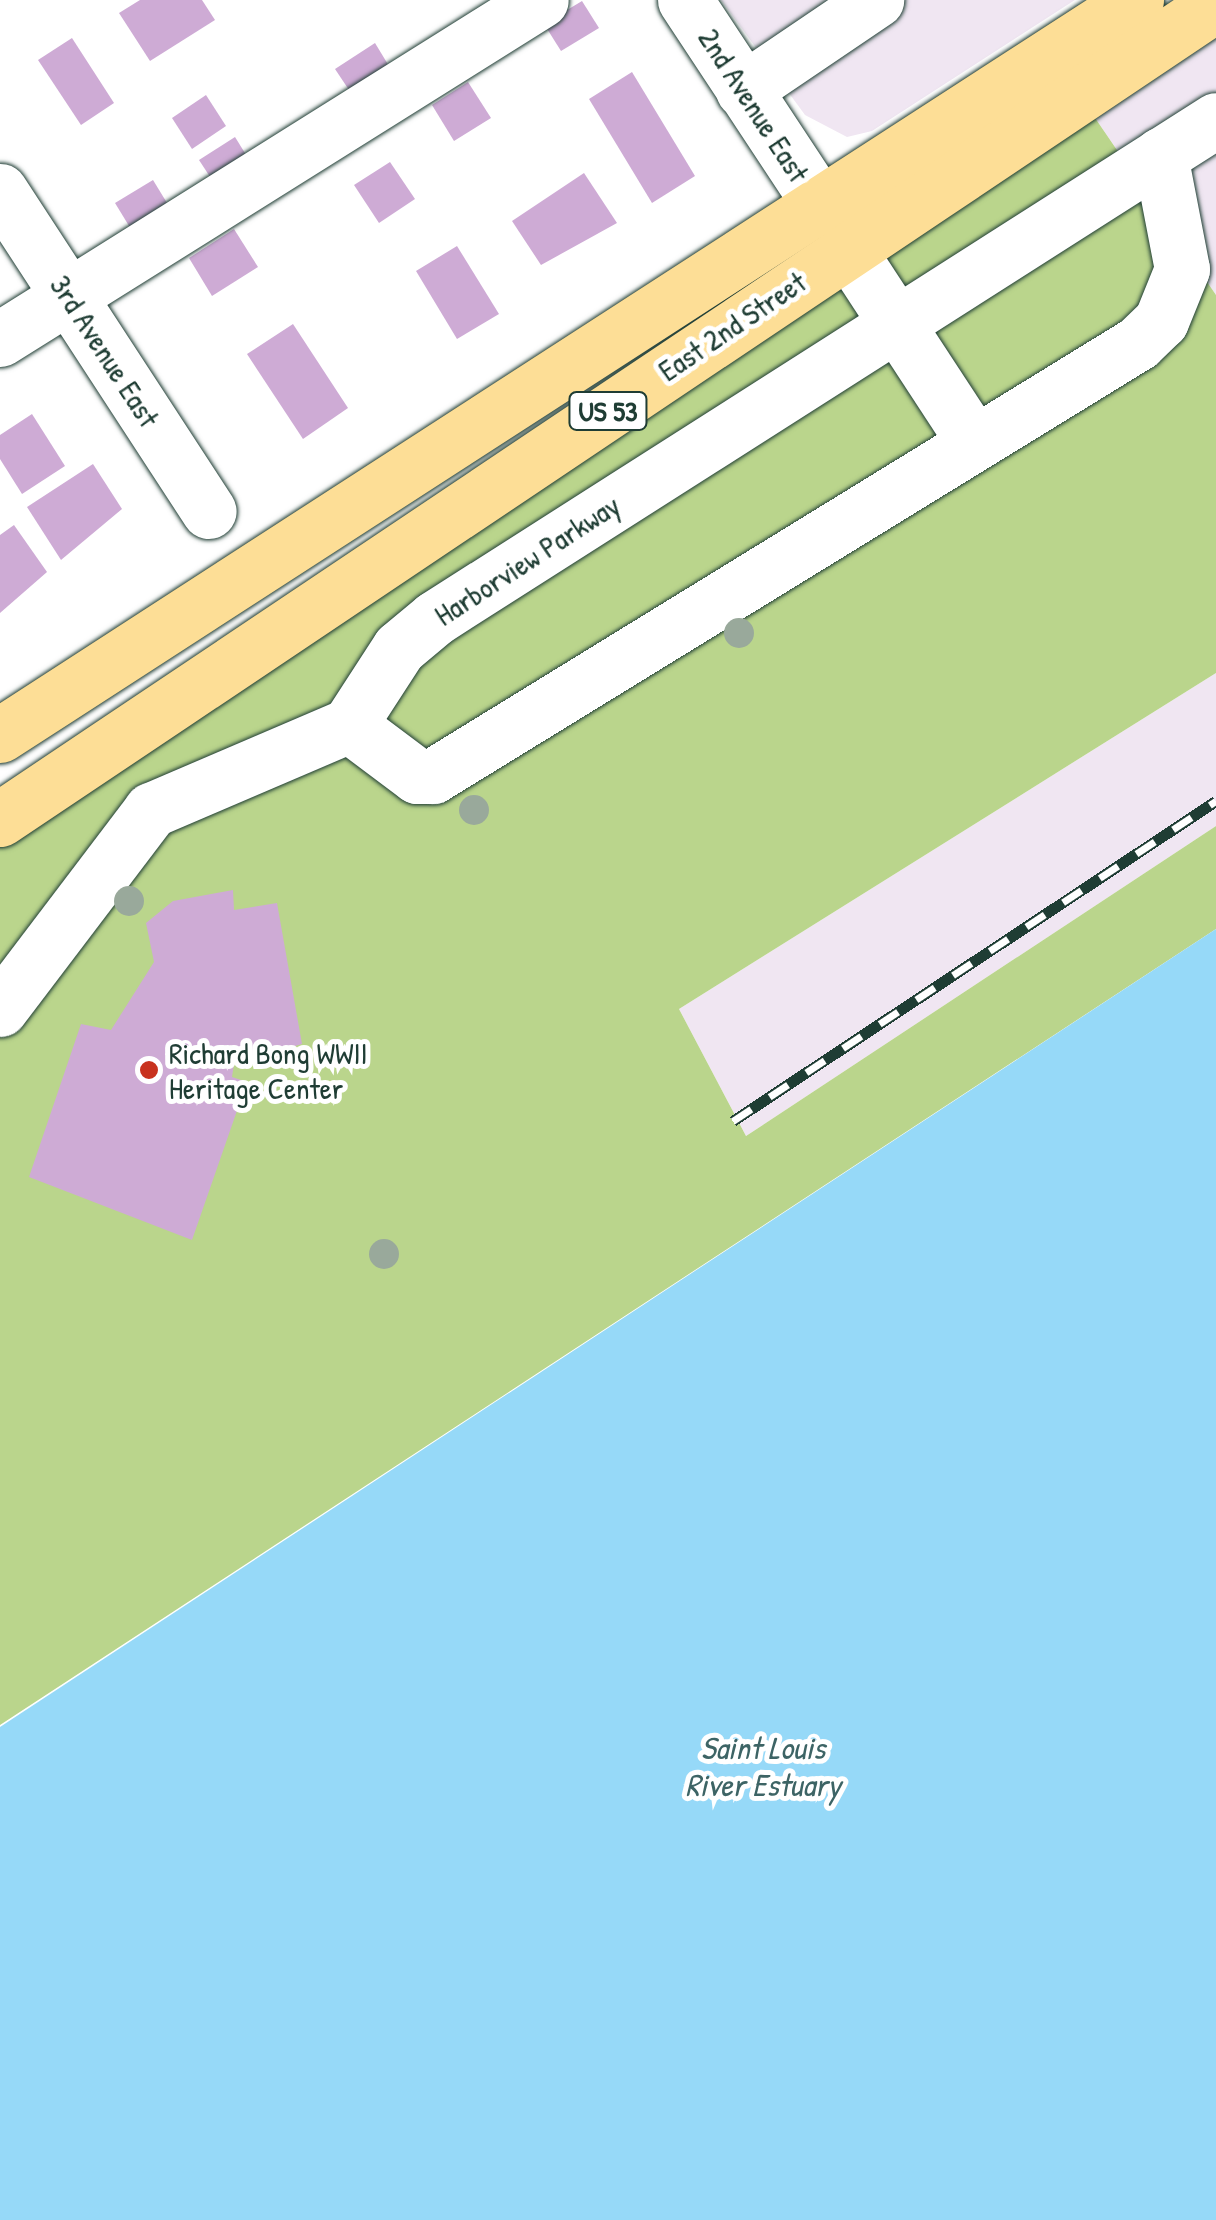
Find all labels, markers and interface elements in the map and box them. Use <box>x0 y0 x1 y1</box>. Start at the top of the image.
street label: 2nd Avenue East <box>691 21 817 189</box>
street label: East 2nd Street <box>652 264 812 388</box>
street label: 3rd Avenue East <box>43 268 167 434</box>
road number: US 53 <box>568 388 648 434</box>
street label: Harborview Parkway <box>428 487 626 633</box>
place label: Richard Bong WWII Heritage Center <box>169 1035 368 1106</box>
marker: Richard Bong WWII Heritage Center <box>138 1059 160 1081</box>
water label: Saint Louis River Estuary <box>685 1730 841 1805</box>

